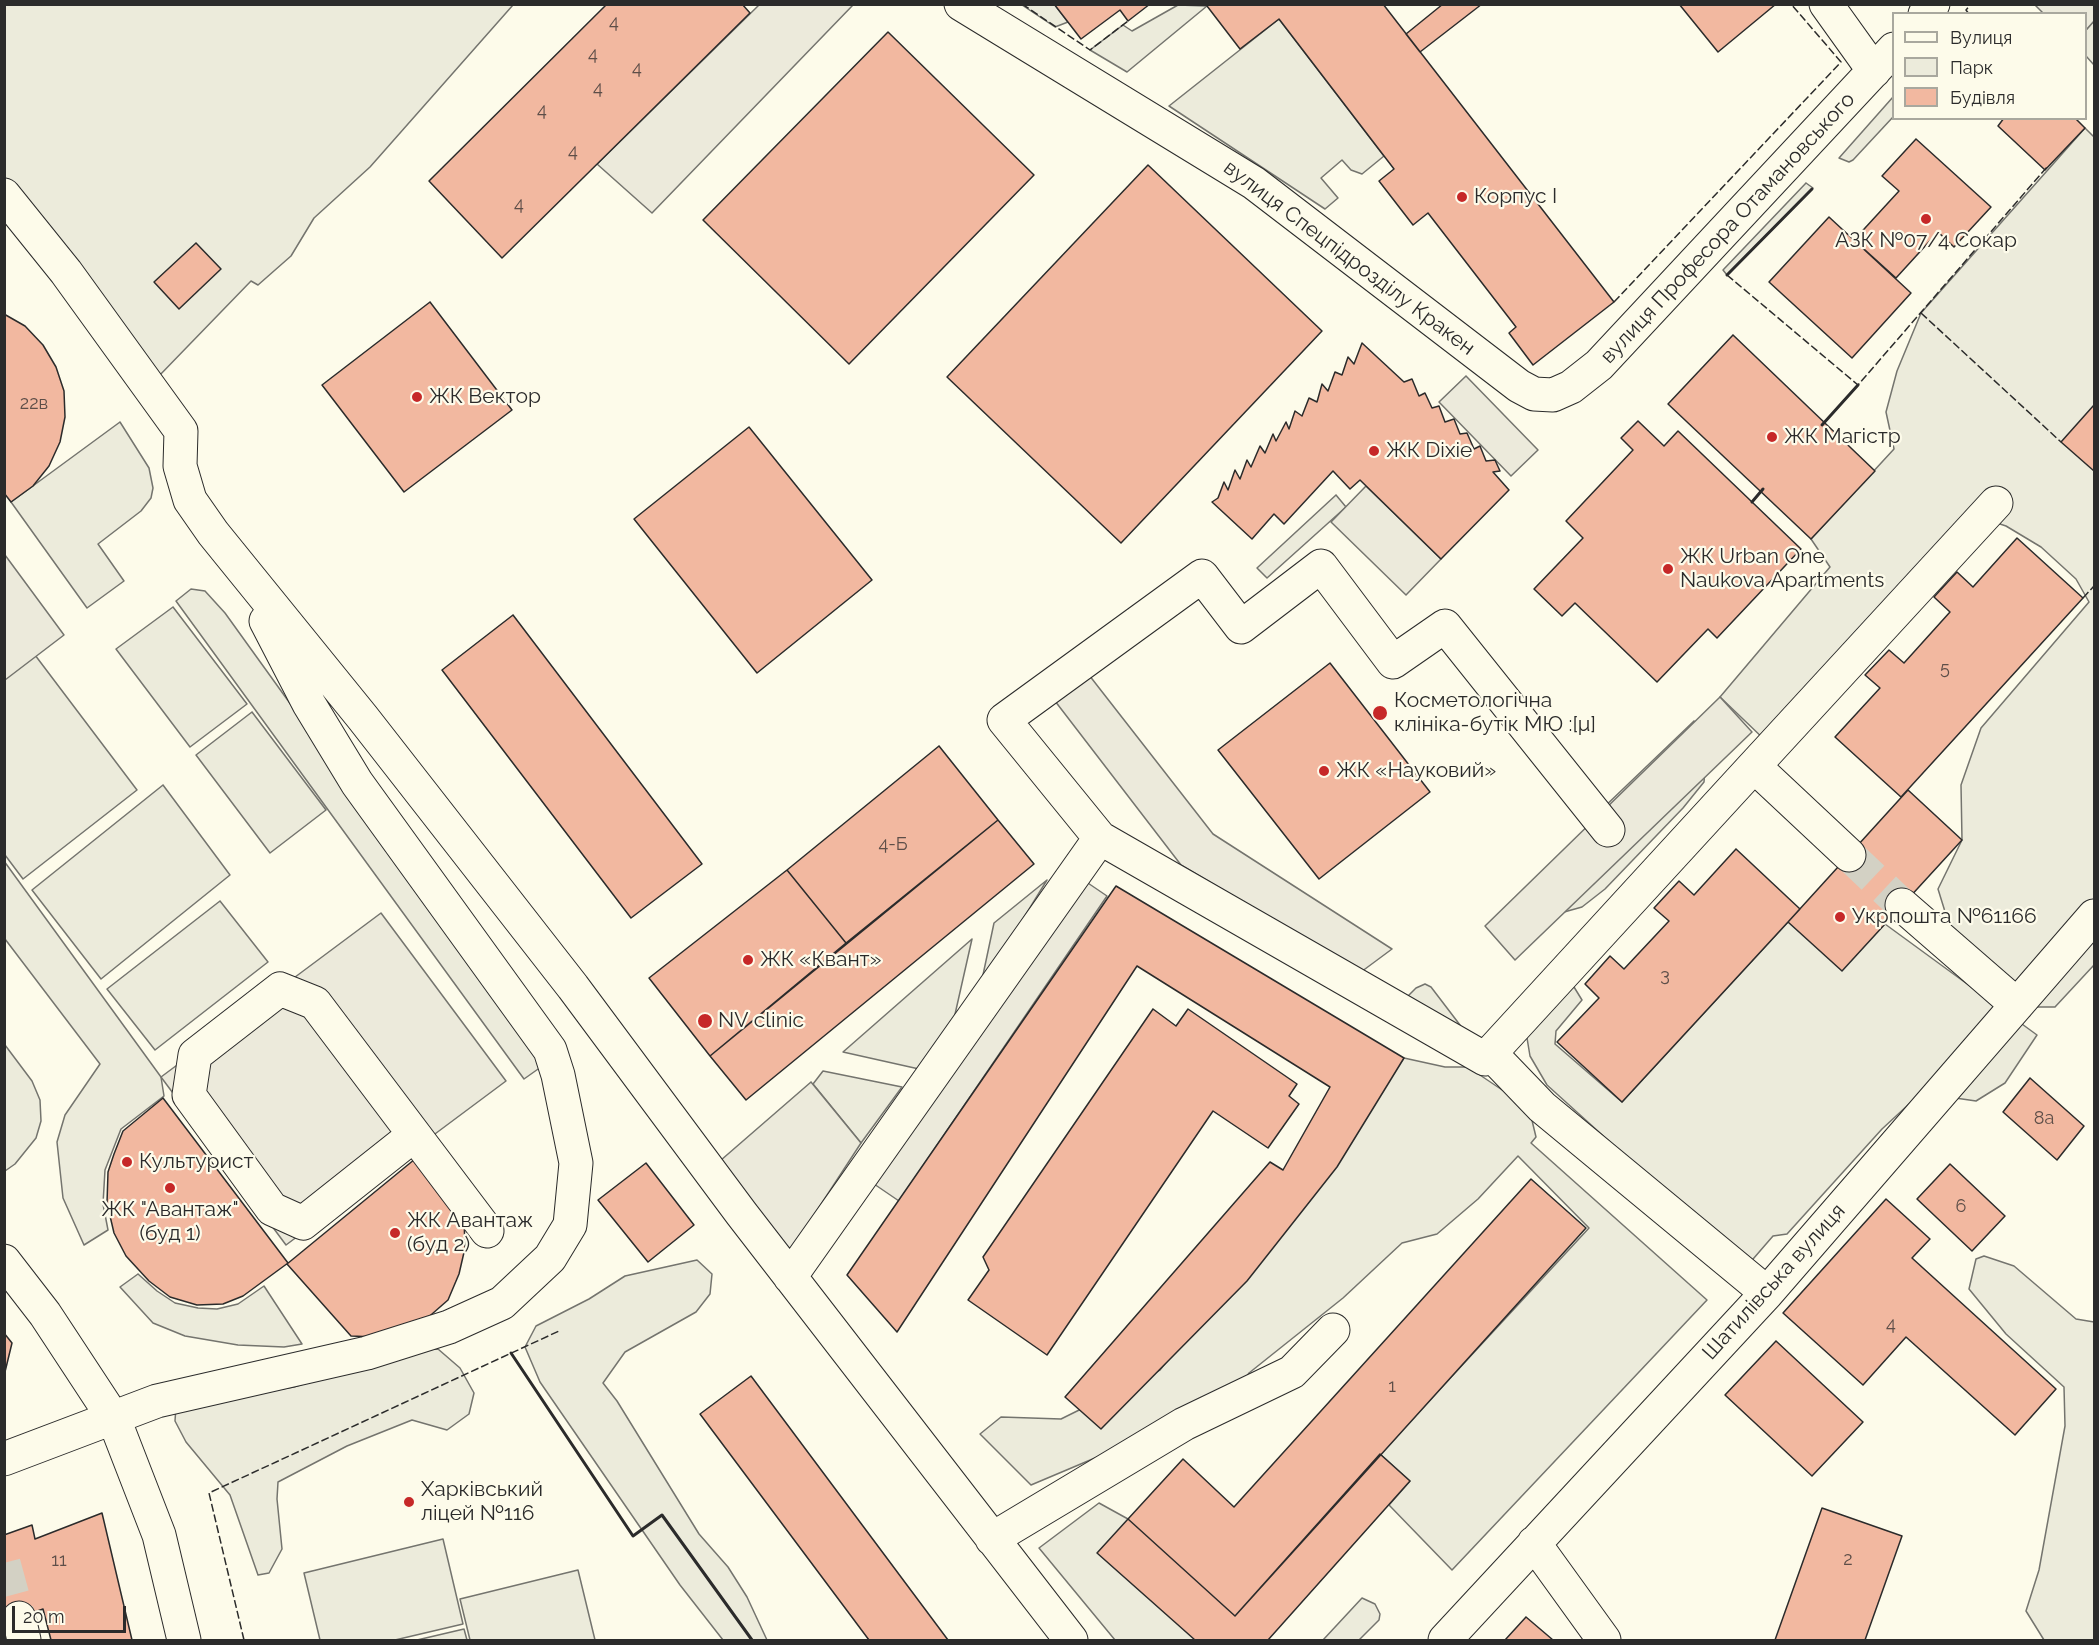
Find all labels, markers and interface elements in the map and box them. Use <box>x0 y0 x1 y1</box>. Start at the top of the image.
house number: 4 <box>609 12 619 34</box>
legend <box>1892 12 2087 120</box>
text: Вулиця <box>1950 27 2012 48</box>
house number: 4 <box>588 44 598 66</box>
text: Парк <box>1950 57 1993 78</box>
house number: 4 <box>632 58 642 80</box>
house number: 4 <box>593 78 603 100</box>
street label: вулиця Професора Отамановського <box>1596 87 1860 369</box>
text: Будівля <box>1950 87 2015 108</box>
house number: 4 <box>537 100 547 122</box>
house number: 4 <box>568 141 578 163</box>
street label: вулиця Спецпідрозділу Кракен <box>1218 155 1480 361</box>
place label: Корпус І <box>1474 184 1557 210</box>
marker: Корпус І <box>1455 190 1469 204</box>
house number: 4 <box>514 194 524 216</box>
marker: АЗК №07/4 Сокар <box>1919 212 1933 226</box>
place label: АЗК №07/4 Сокар <box>1835 228 2017 254</box>
place label: ЖК Вектор <box>429 384 541 410</box>
marker: ЖК Вектор <box>410 390 424 404</box>
house number: 22в <box>20 393 48 415</box>
place label: ЖК Магістр <box>1784 424 1901 450</box>
marker: ЖК Магістр <box>1765 430 1779 444</box>
place label: ЖК Dixie <box>1386 438 1472 464</box>
marker: ЖК Dixie <box>1367 444 1381 458</box>
place label: ЖК Urban One Naukova Apartments <box>1680 544 1884 594</box>
marker: ЖК Urban One Naukova Apartments <box>1661 562 1675 576</box>
house number: 5 <box>1940 658 1950 680</box>
place label: Косметологічна клініка-бутік МЮ :[μ] <box>1394 688 1596 738</box>
marker: Косметологічна клініка-бутік МЮ :[μ] <box>1371 704 1389 722</box>
place label: ЖК «Науковий» <box>1336 758 1496 784</box>
marker: ЖК «Науковий» <box>1317 764 1331 778</box>
house number: 4-Б <box>878 834 908 856</box>
place label: Укрпошта №61166 <box>1852 904 2037 930</box>
marker: Укрпошта №61166 <box>1833 910 1847 924</box>
place label: ЖК «Квант» <box>760 947 881 973</box>
marker: ЖК «Квант» <box>741 953 755 967</box>
house number: 3 <box>1660 965 1670 987</box>
place label: NV clinic <box>718 1008 804 1034</box>
marker: NV clinic <box>696 1012 714 1030</box>
house number: 8а <box>2034 1108 2054 1130</box>
place label: Культурист <box>139 1149 254 1175</box>
marker: Культурист <box>120 1155 134 1169</box>
marker: ЖК "Авантаж" (буд 1) <box>163 1181 177 1195</box>
house number: 6 <box>1956 1196 1966 1218</box>
place label: ЖК "Авантаж" (буд 1) <box>101 1197 239 1247</box>
street label: Шатилівська вулиця <box>1697 1199 1851 1365</box>
place label: ЖК Авантаж (буд 2) <box>407 1208 533 1258</box>
marker: ЖК Авантаж (буд 2) <box>388 1226 402 1240</box>
house number: 4 <box>1886 1314 1896 1336</box>
house number: 1 <box>1388 1376 1396 1398</box>
place label: Харківський ліцей №116 <box>421 1477 543 1527</box>
marker: Харківський ліцей №116 <box>402 1495 416 1509</box>
house number: 2 <box>1843 1549 1853 1571</box>
house number: 11 <box>51 1550 67 1572</box>
scale bar <box>15 1594 129 1632</box>
text: 20 m <box>23 1606 65 1627</box>

